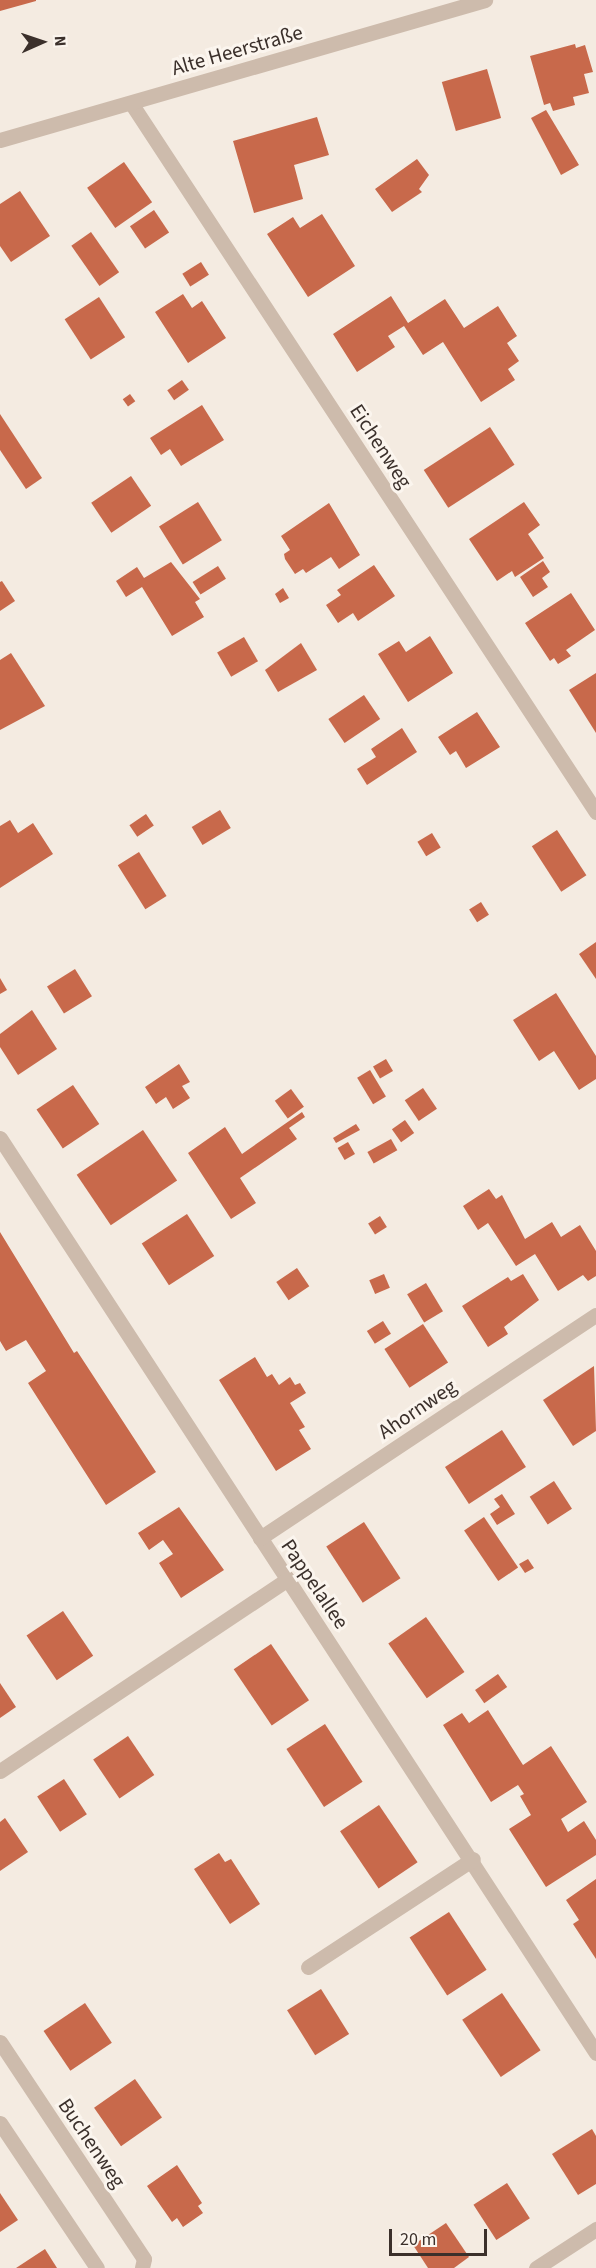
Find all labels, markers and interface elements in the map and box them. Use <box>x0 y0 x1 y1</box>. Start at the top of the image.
north arrow <box>12 12 72 72</box>
street label: Alte Heerstraße <box>169 19 305 81</box>
text: N <box>49 35 71 47</box>
street label: Eichenweg <box>345 399 417 493</box>
street label: Ahornweg <box>373 1374 461 1444</box>
street label: Pappelallee <box>276 1534 354 1634</box>
street label: Buchenweg <box>53 2093 131 2193</box>
scale bar <box>392 2217 490 2255</box>
text: 20 m <box>400 2227 436 2252</box>

